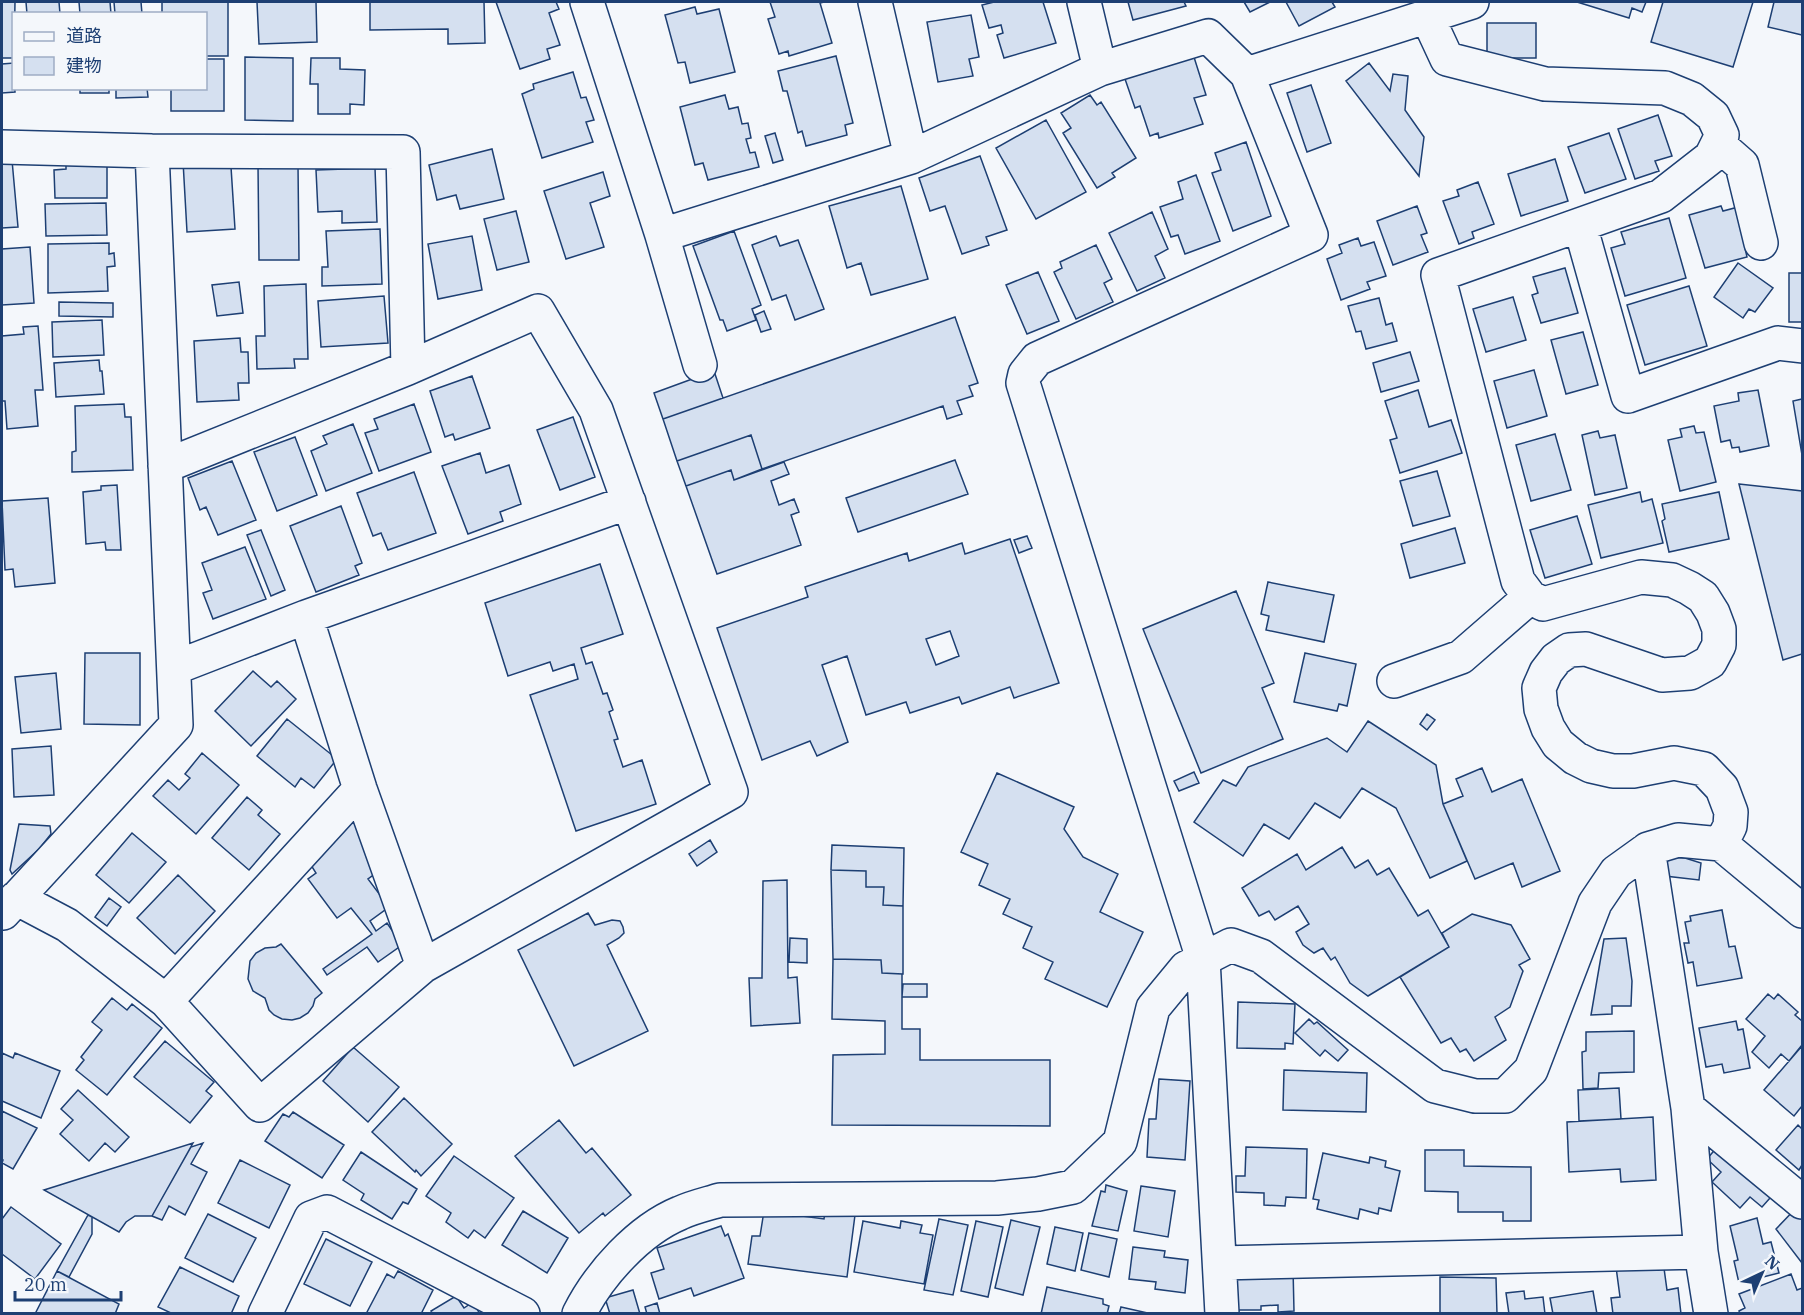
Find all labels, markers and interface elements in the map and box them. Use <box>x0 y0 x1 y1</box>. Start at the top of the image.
legend <box>12 12 207 90</box>
text: 道路 <box>66 24 102 47</box>
text: 建物 <box>66 54 102 77</box>
north arrow <box>1732 1243 1792 1303</box>
text: N <box>1761 1251 1784 1274</box>
scale bar <box>15 1264 122 1302</box>
text: 20 m <box>24 1273 67 1296</box>

